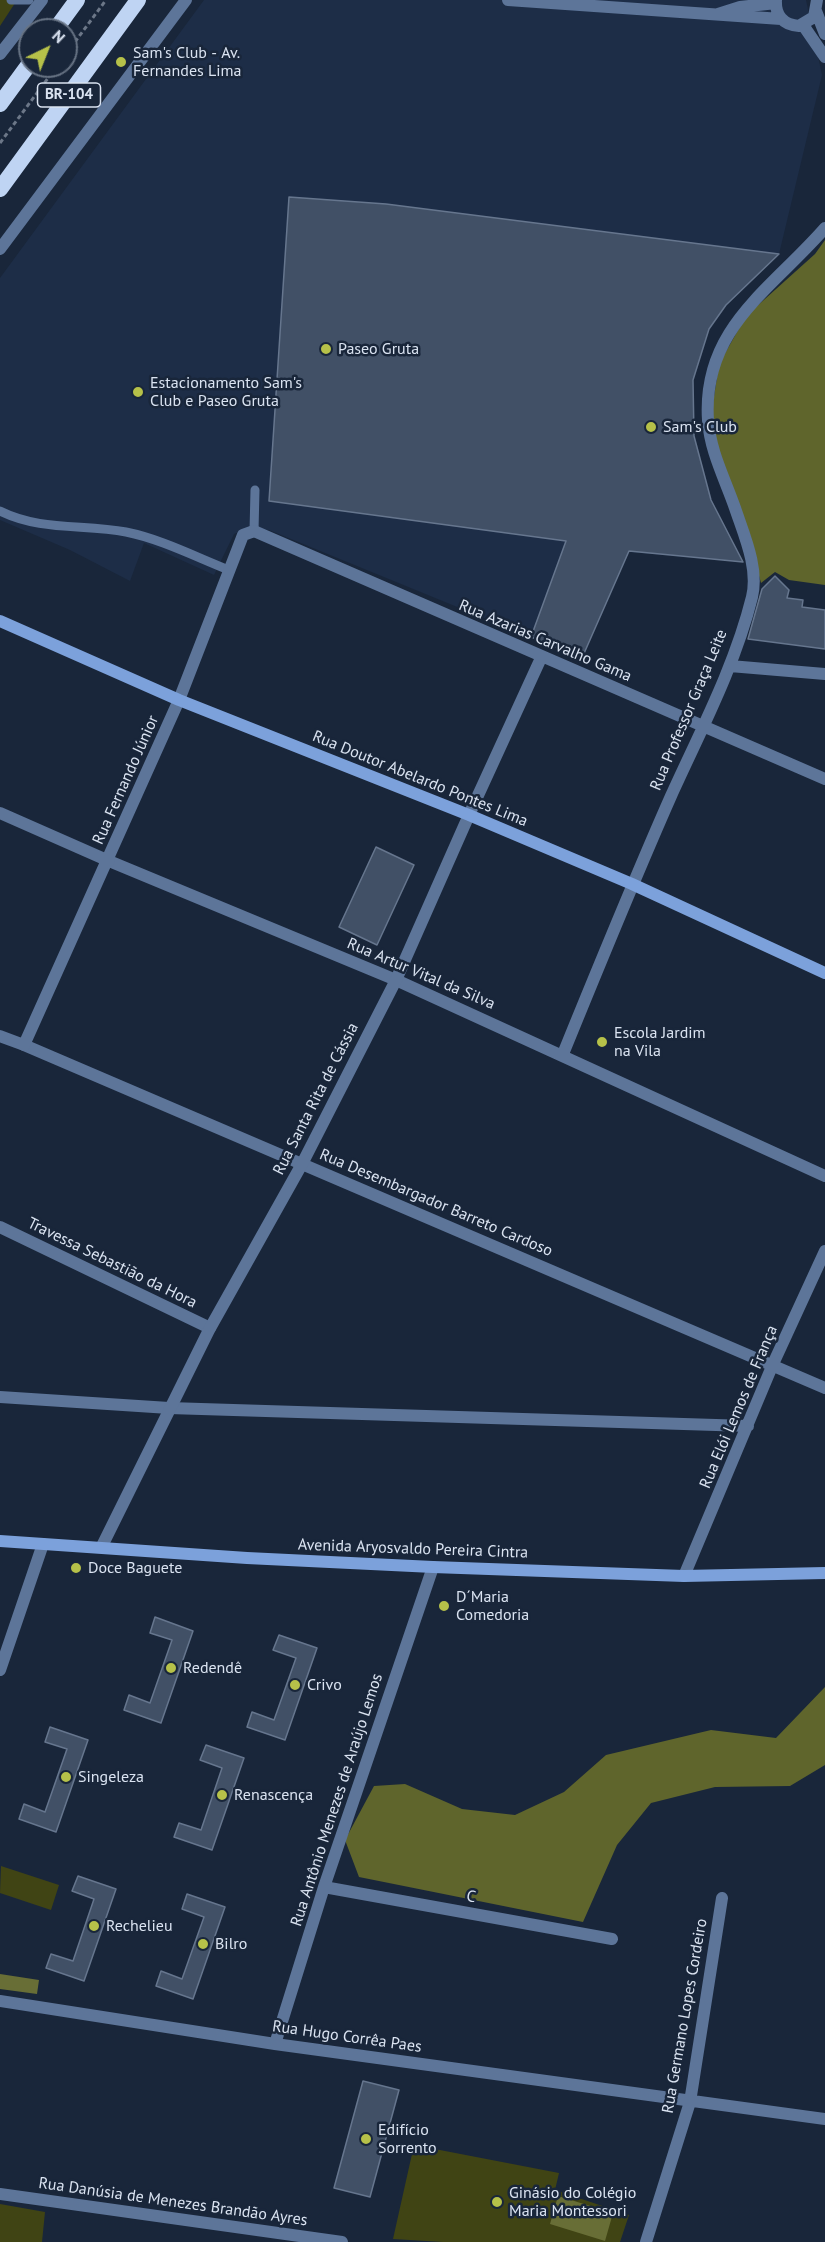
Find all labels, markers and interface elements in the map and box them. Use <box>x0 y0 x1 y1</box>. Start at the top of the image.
north arrow <box>18 18 78 78</box>
text: N <box>48 25 70 47</box>
place label: Sam's Club - Av. Fernandes Lima <box>133 43 242 81</box>
marker: Sam's Club - Av. Fernandes Lima <box>114 55 128 69</box>
road number: BR-104 <box>38 83 100 107</box>
place label: Paseo Gruta <box>338 339 419 359</box>
marker: Paseo Gruta <box>319 342 333 356</box>
place label: Estacionamento Sam's Club e Paseo Gruta <box>150 373 302 411</box>
marker: Estacionamento Sam's Club e Paseo Gruta <box>131 385 145 399</box>
place label: Sam's Club <box>663 417 737 437</box>
marker: Sam's Club <box>644 420 658 434</box>
street label: Rua Azarias Carvalho Gama <box>456 596 634 686</box>
street label: Rua Professor Graça Leite <box>646 627 732 793</box>
street label: Rua Fernando Júnior <box>89 712 163 848</box>
street label: Rua Doutor Abelardo Pontes Lima <box>310 727 530 831</box>
street label: Rua Artur Vital da Silva <box>344 934 498 1014</box>
street label: Rua Santa Rita de Cássia <box>269 1020 363 1178</box>
place label: Escola Jardim na Vila <box>614 1023 706 1061</box>
marker: Escola Jardim na Vila <box>595 1035 609 1049</box>
street label: Rua Desembargador Barreto Cardoso <box>317 1145 555 1261</box>
street label: Travessa Sebastião da Hora <box>24 1214 200 1312</box>
street label: Rua Elói Lemos de França <box>696 1323 782 1491</box>
street label: Avenida Aryosvaldo Pereira Cintra <box>298 1535 528 1563</box>
place label: Doce Baguete <box>88 1558 182 1578</box>
marker: Doce Baguete <box>69 1561 83 1575</box>
place label: D´Maria Comedoria <box>456 1587 529 1625</box>
marker: D´Maria Comedoria <box>437 1599 451 1613</box>
place label: Redendê <box>183 1658 242 1678</box>
marker: Redendê <box>164 1661 178 1675</box>
street label: Rua Antônio Menezes de Araújo Lemos <box>287 1671 387 1929</box>
place label: Crivo <box>307 1675 342 1695</box>
marker: Crivo <box>288 1678 302 1692</box>
place label: Singeleza <box>78 1767 144 1787</box>
marker: Singeleza <box>59 1770 73 1784</box>
place label: Renascença <box>234 1785 313 1805</box>
marker: Renascença <box>215 1788 229 1802</box>
street label: C <box>465 1887 477 1907</box>
place label: Rechelieu <box>106 1916 173 1936</box>
street label: Rua Germano Lopes Cordeiro <box>658 1917 712 2115</box>
marker: Rechelieu <box>87 1919 101 1933</box>
place label: Bilro <box>215 1934 247 1954</box>
marker: Bilro <box>196 1937 210 1951</box>
street label: Rua Hugo Corrêa Paes <box>271 2017 423 2057</box>
place label: Edifício Sorrento <box>378 2120 437 2158</box>
marker: Edifício Sorrento <box>359 2132 373 2146</box>
street label: Rua Danúsia de Menezes Brandão Ayres <box>37 2174 309 2230</box>
place label: Ginásio do Colégio Maria Montessori <box>509 2183 636 2221</box>
marker: Ginásio do Colégio Maria Montessori <box>490 2195 504 2209</box>

